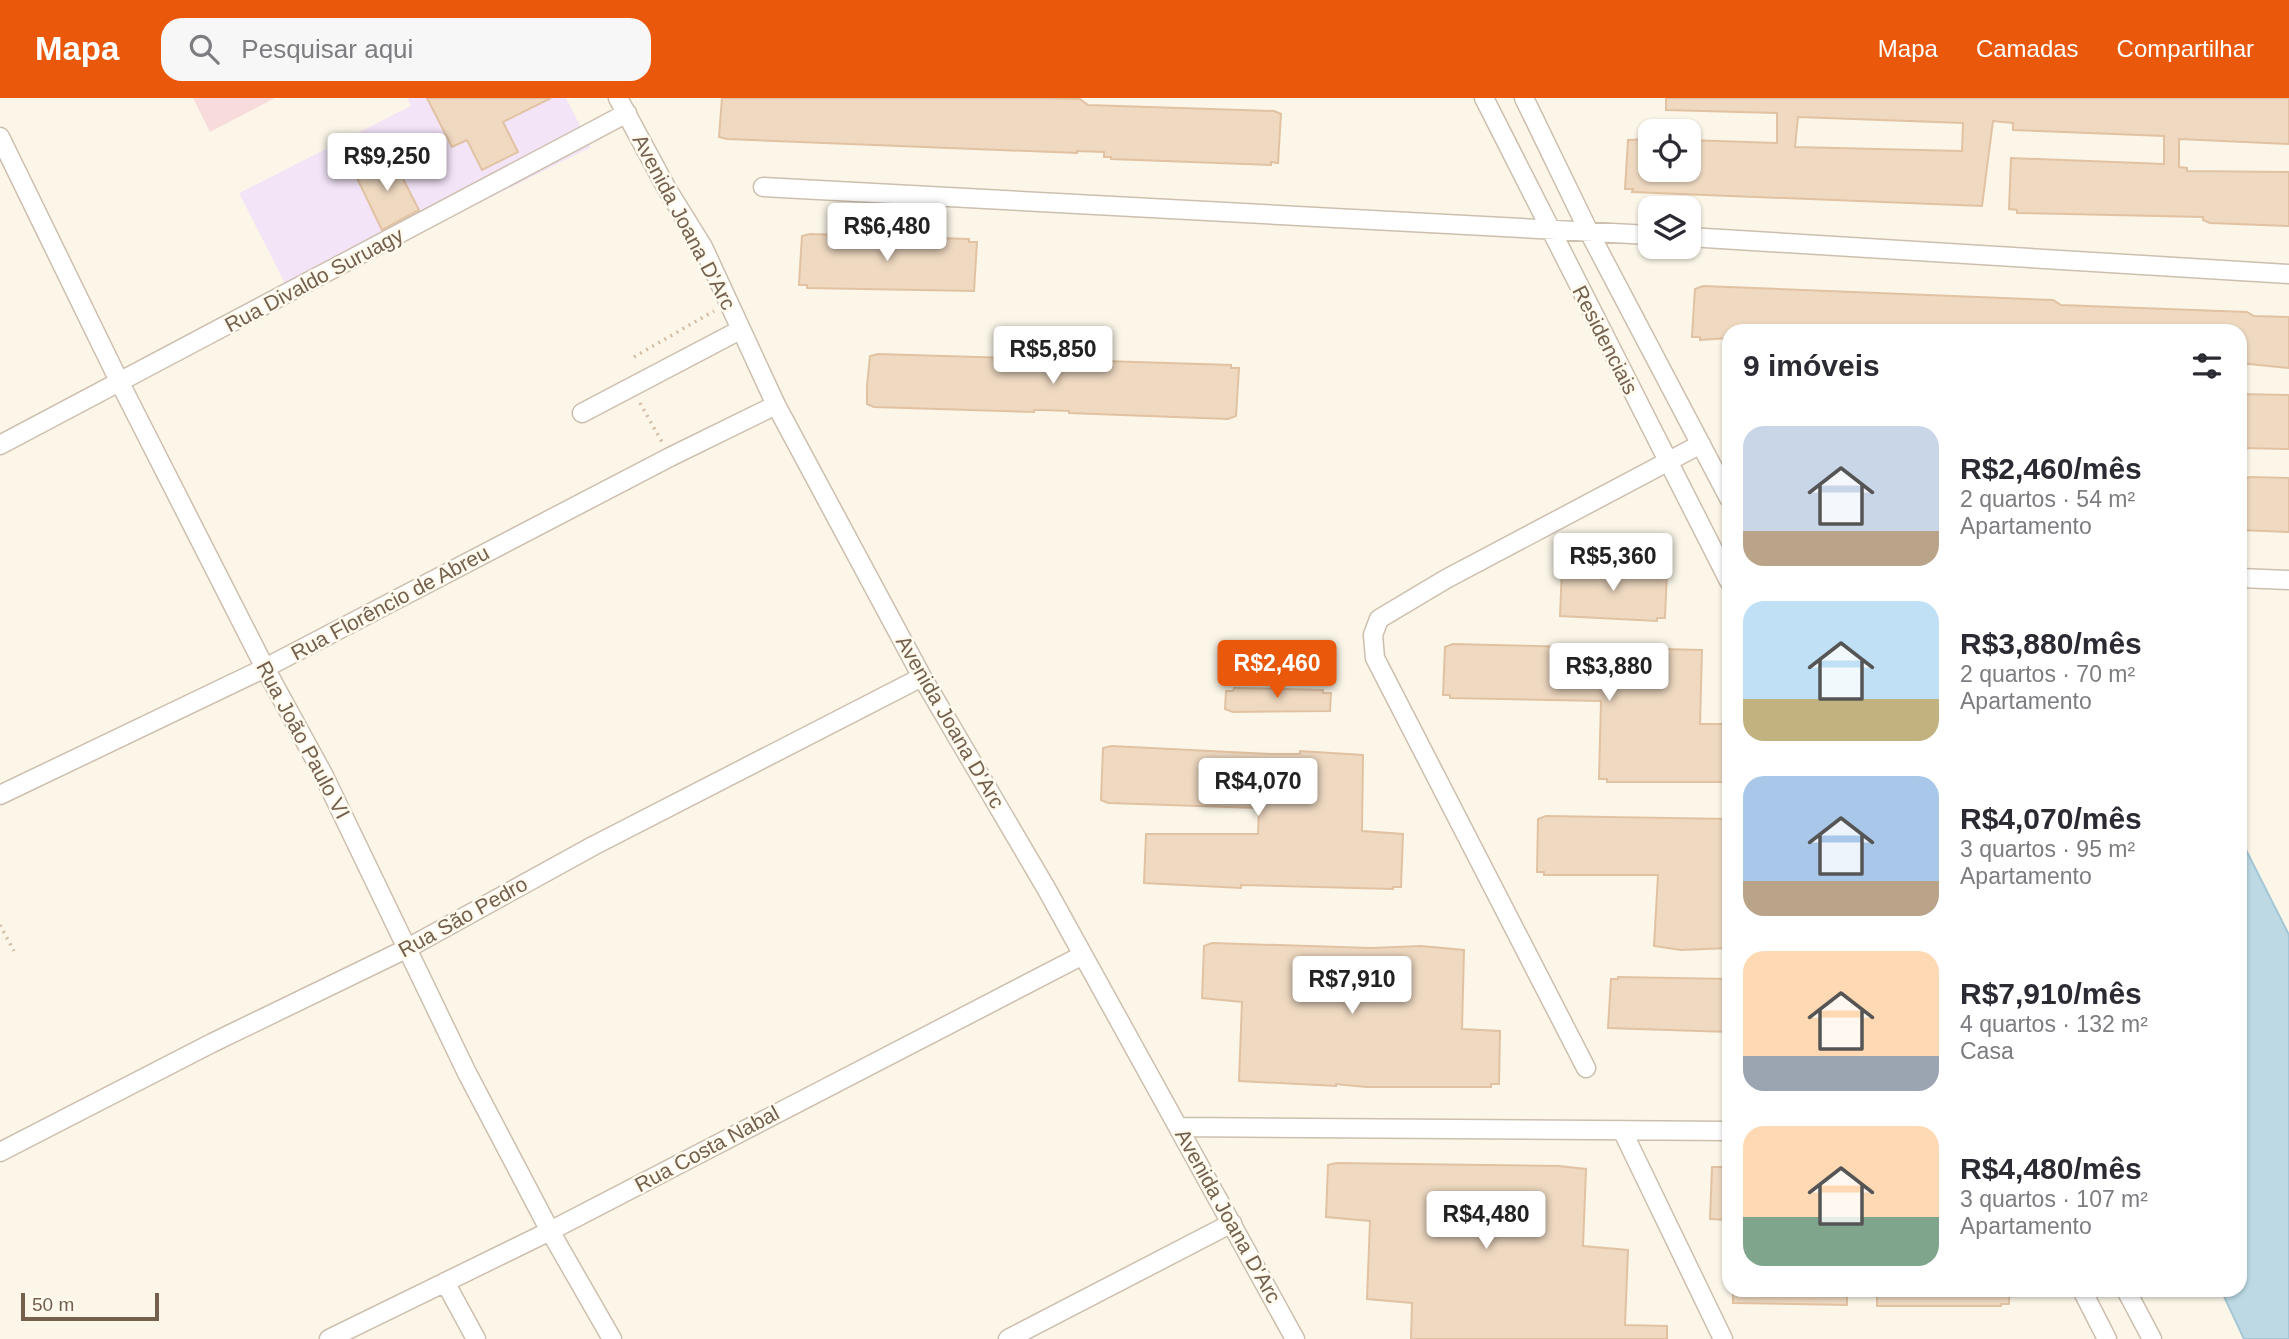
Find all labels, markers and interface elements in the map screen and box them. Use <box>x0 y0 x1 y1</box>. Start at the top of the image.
search box <box>161 18 651 81</box>
text: Mapa <box>35 30 119 67</box>
icon: search <box>185 30 223 68</box>
text: Pesquisar aqui <box>241 34 413 64</box>
text: Mapa <box>1878 35 1938 62</box>
text: Camadas <box>1976 35 2079 62</box>
text: Compartilhar <box>2117 35 2254 62</box>
map controls <box>1638 119 1701 259</box>
button: locate <box>1638 119 1701 182</box>
street label: Avenida Joana D'Arc <box>628 130 740 313</box>
pin: R$9,250 <box>322 134 452 193</box>
text: R$9,250 <box>344 143 430 169</box>
button: layers <box>1638 196 1701 259</box>
pin: R$6,480 <box>822 204 952 263</box>
text: R$6,480 <box>844 213 930 239</box>
street label: Rua Divaldo Suruagy <box>221 223 407 336</box>
street label: Residenciais <box>1568 282 1643 398</box>
pin: R$5,850 <box>988 327 1118 386</box>
text: R$5,850 <box>1010 336 1096 362</box>
icon: filters <box>2188 347 2226 385</box>
text: 9 imóveis <box>1743 349 1880 382</box>
text: R$2,460/mês <box>1960 452 2142 485</box>
icon: home <box>1799 454 1883 538</box>
text: 2 quartos · 54 m² <box>1960 486 2135 512</box>
text: Apartamento <box>1960 513 2092 539</box>
pin: R$5,360 <box>1548 533 1678 593</box>
street label: Rua Florêncio de Abreu <box>287 541 493 665</box>
text: R$5,360 <box>1570 543 1656 569</box>
text: R$3,880/mês <box>1960 627 2142 660</box>
icon: home <box>1799 629 1883 713</box>
street label: Avenida Joana D'Arc <box>892 632 1009 812</box>
pin: R$2,460 <box>1212 640 1342 700</box>
pin: R$3,880 <box>1544 644 1674 703</box>
text: R$2,460 <box>1234 650 1320 676</box>
text: R$3,880 <box>1566 653 1652 679</box>
street label: Rua João Paulo VI <box>252 657 355 822</box>
text: 2 quartos · 70 m² <box>1960 661 2135 687</box>
text: Apartamento <box>1960 688 2092 714</box>
pin: R$4,070 <box>1193 758 1323 818</box>
text: R$4,070 <box>1215 768 1301 794</box>
text: R$4,070/mês <box>1960 802 2142 835</box>
icon: home <box>1799 804 1883 888</box>
text: 3 quartos · 95 m² <box>1960 836 2135 862</box>
text: Apartamento <box>1960 863 2092 889</box>
street label: Rua São Pedro <box>394 872 531 961</box>
pin: R$7,910 <box>1287 956 1417 1016</box>
text: R$7,910 <box>1309 966 1395 992</box>
text: R$7,910/mês <box>1960 977 2142 1010</box>
icon: home <box>1799 979 1883 1063</box>
text: 4 quartos · 132 m² <box>1960 1011 2148 1037</box>
text: Casa <box>1960 1038 2014 1064</box>
street label: Rua Costa Nabal <box>631 1101 783 1196</box>
street label: Avenida Joana D'Arc <box>1171 1125 1286 1307</box>
text: R$4,480/mês <box>1960 1152 2142 1185</box>
icon: home <box>1799 1154 1883 1238</box>
text: 3 quartos · 107 m² <box>1960 1186 2148 1212</box>
pin: R$4,480 <box>1421 1192 1551 1251</box>
text: R$4,480 <box>1443 1201 1529 1227</box>
text: Apartamento <box>1960 1213 2092 1239</box>
scale bar <box>21 1290 159 1322</box>
text: 50 m <box>32 1294 74 1315</box>

